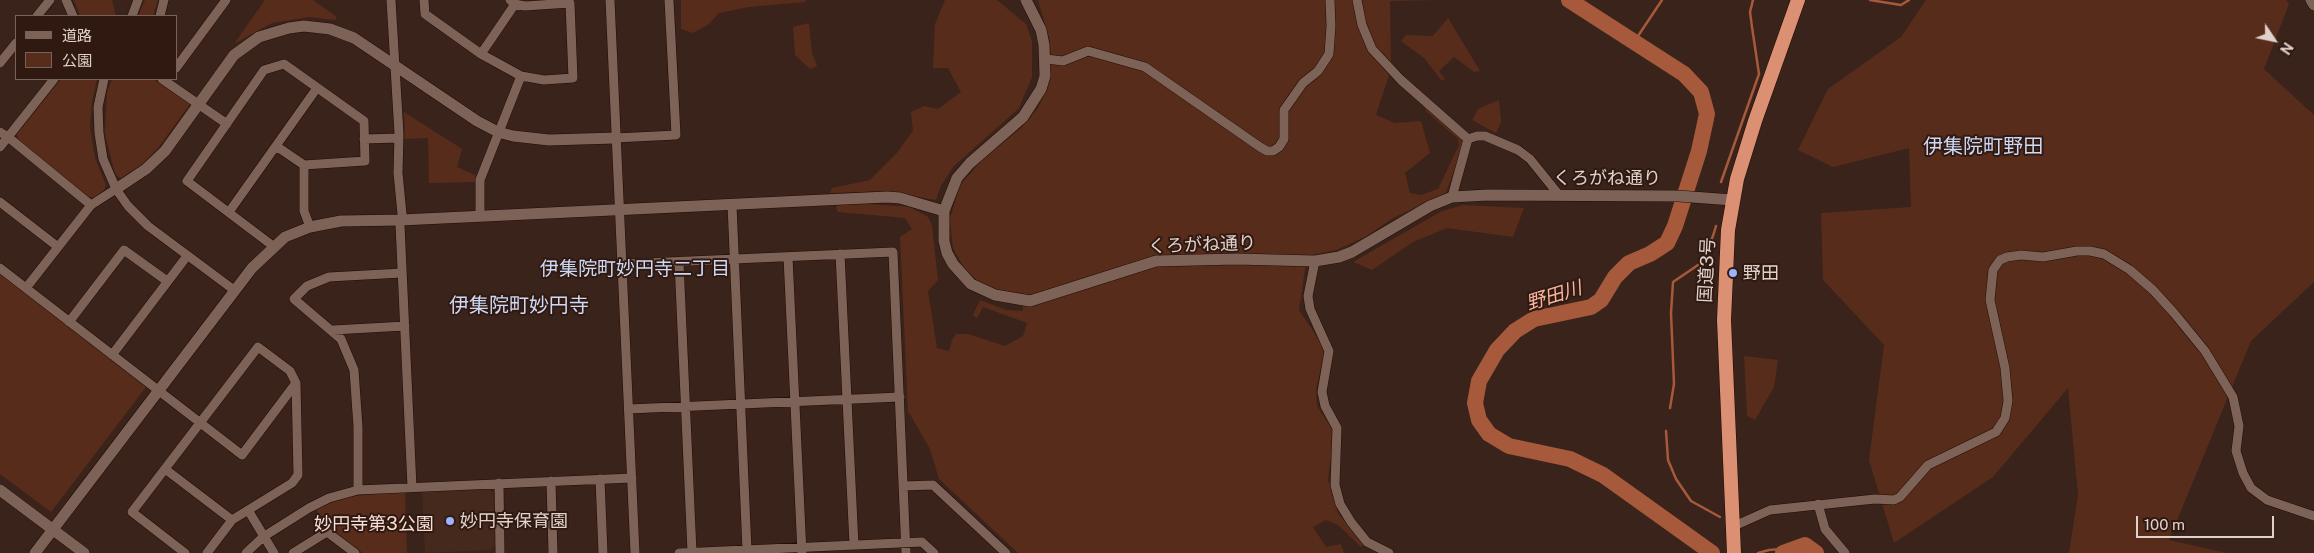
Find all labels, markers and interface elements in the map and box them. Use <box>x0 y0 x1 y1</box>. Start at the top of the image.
legend <box>15 15 178 80</box>
north arrow <box>2249 15 2299 65</box>
text: 道路 <box>62 27 92 44</box>
text: N <box>2277 39 2296 57</box>
text: 公園 <box>62 52 92 69</box>
district label: 伊集院町野田 <box>1923 135 2043 159</box>
street label: くろがね通り <box>1553 167 1661 189</box>
street label: くろがね通り <box>1148 232 1256 258</box>
street label: 国道3号 <box>1695 237 1719 303</box>
district label: 伊集院町妙円寺二丁目 <box>540 258 730 280</box>
place label: 野田 <box>1743 262 1779 284</box>
marker: 野田 <box>1727 267 1739 279</box>
water label: 野田川 <box>1523 277 1585 315</box>
district label: 伊集院町妙円寺 <box>449 294 589 318</box>
scale bar <box>2139 506 2276 538</box>
place label: 妙円寺保育園 <box>460 510 568 532</box>
park label: 妙円寺第3公園 <box>314 513 434 535</box>
marker: 妙円寺保育園 <box>444 515 456 527</box>
text: 100 m <box>2144 516 2185 533</box>

